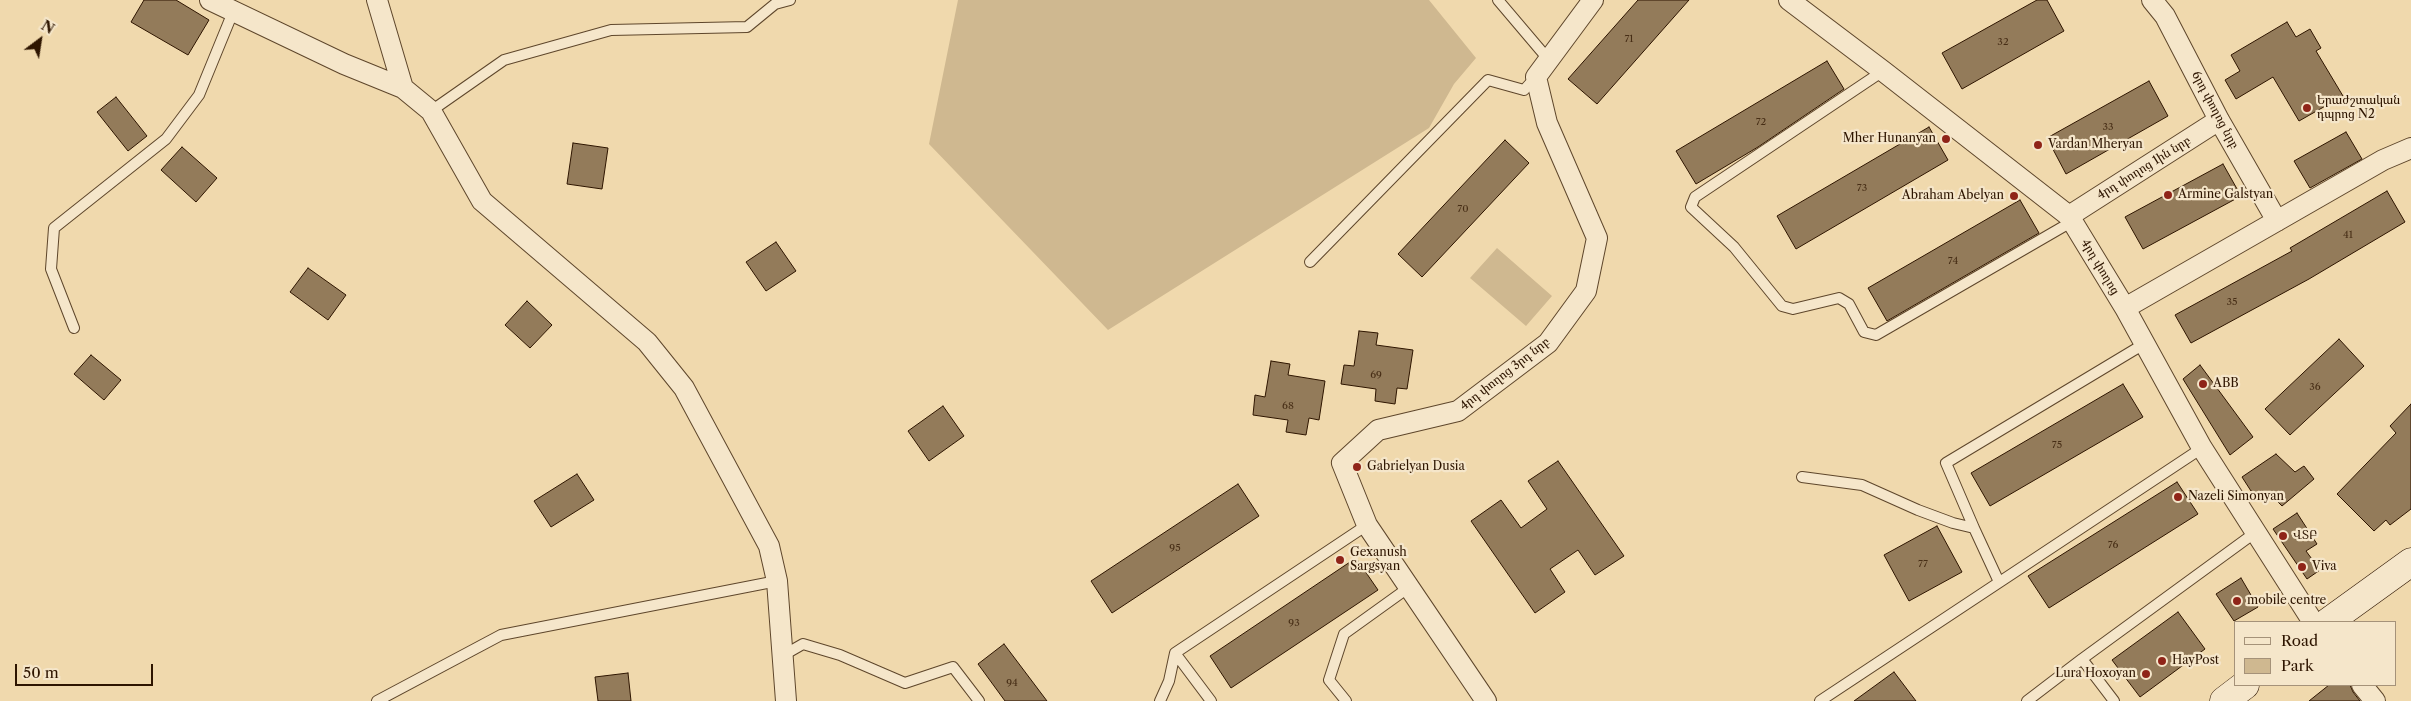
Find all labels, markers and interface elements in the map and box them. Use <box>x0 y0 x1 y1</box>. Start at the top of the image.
north arrow <box>15 15 65 65</box>
text: N <box>38 16 58 38</box>
house number: 71 <box>1624 33 1634 45</box>
house number: 32 <box>1997 36 2009 48</box>
street label: 6րդ փողոց նրբ <box>2188 69 2242 151</box>
place label: Երաժշտական դպրոց N2 <box>2317 94 2400 122</box>
marker: Երաժշտական դպրոց N2 <box>2301 102 2313 114</box>
house number: 72 <box>1756 116 1766 128</box>
house number: 33 <box>2102 121 2114 133</box>
place label: Mher Hunanyan <box>1843 132 1936 146</box>
marker: Mher Hunanyan <box>1940 133 1952 145</box>
street label: 4րդ փողոց 1ին նրբ <box>2094 133 2194 203</box>
place label: Vardan Mheryan <box>2048 138 2143 152</box>
marker: Vardan Mheryan <box>2032 139 2044 151</box>
house number: 73 <box>1857 182 1867 194</box>
place label: Armine Galstyan <box>2178 188 2273 202</box>
place label: Abraham Abelyan <box>1902 189 2004 203</box>
marker: Armine Galstyan <box>2162 189 2174 201</box>
marker: Abraham Abelyan <box>2008 190 2020 202</box>
house number: 70 <box>1457 203 1469 215</box>
house number: 41 <box>2343 229 2353 241</box>
street label: 4րդ փողոց <box>2078 237 2122 297</box>
house number: 74 <box>1948 255 1958 267</box>
house number: 35 <box>2227 296 2237 308</box>
street label: 4րդ փողոց 3րդ նրբ <box>1457 335 1553 413</box>
house number: 69 <box>1370 369 1382 381</box>
place label: ABB <box>2213 377 2239 391</box>
marker: ABB <box>2197 378 2209 390</box>
house number: 36 <box>2309 381 2321 393</box>
house number: 68 <box>1282 400 1294 412</box>
house number: 75 <box>2052 439 2062 451</box>
place label: Gabrielyan Dusia <box>1367 460 1465 474</box>
marker: Gabrielyan Dusia <box>1351 461 1363 473</box>
place label: Nazeli Simonyan <box>2188 490 2284 504</box>
marker: Nazeli Simonyan <box>2172 491 2184 503</box>
place label: ՎՏԲ <box>2293 529 2317 543</box>
marker: ՎՏԲ <box>2277 530 2289 542</box>
house number: 76 <box>2108 539 2118 551</box>
house number: 95 <box>1169 542 1181 554</box>
place label: Gexanush Sargsyan <box>1350 546 1407 574</box>
marker: Gexanush Sargsyan <box>1334 554 1346 566</box>
house number: 77 <box>1918 558 1928 570</box>
place label: Viva <box>2312 560 2337 574</box>
marker: Viva <box>2296 561 2308 573</box>
place label: mobile centre <box>2247 594 2326 608</box>
marker: mobile centre <box>2231 595 2243 607</box>
house number: 93 <box>1288 617 1300 629</box>
legend <box>2234 621 2396 686</box>
text: Road <box>2281 631 2318 650</box>
scale bar <box>18 654 155 686</box>
place label: HayPost <box>2172 654 2219 668</box>
marker: HayPost <box>2156 655 2168 667</box>
text: Park <box>2281 656 2314 675</box>
text: 50 m <box>23 663 59 682</box>
place label: Lura Hoxoyan <box>2055 667 2136 681</box>
marker: Lura Hoxoyan <box>2140 668 2152 680</box>
house number: 94 <box>1006 677 1018 689</box>

